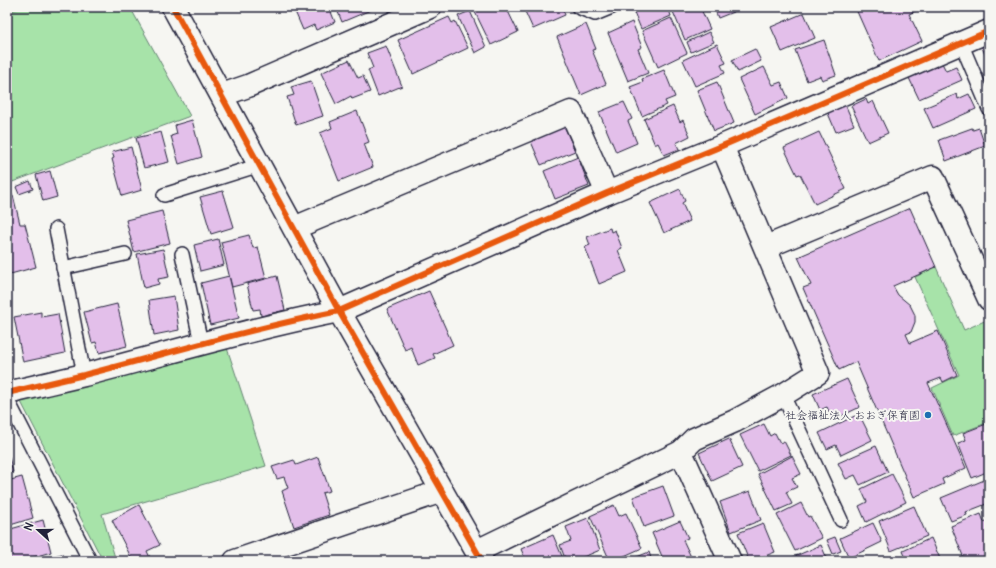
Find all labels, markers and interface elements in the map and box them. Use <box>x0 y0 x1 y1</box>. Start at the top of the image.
place label: 社会福祉法人 おおぎ保育園 <box>785 408 920 422</box>
marker: 社会福祉法人 おおぎ保育園 <box>923 410 933 420</box>
north arrow <box>18 510 58 550</box>
text: N <box>21 520 37 532</box>

